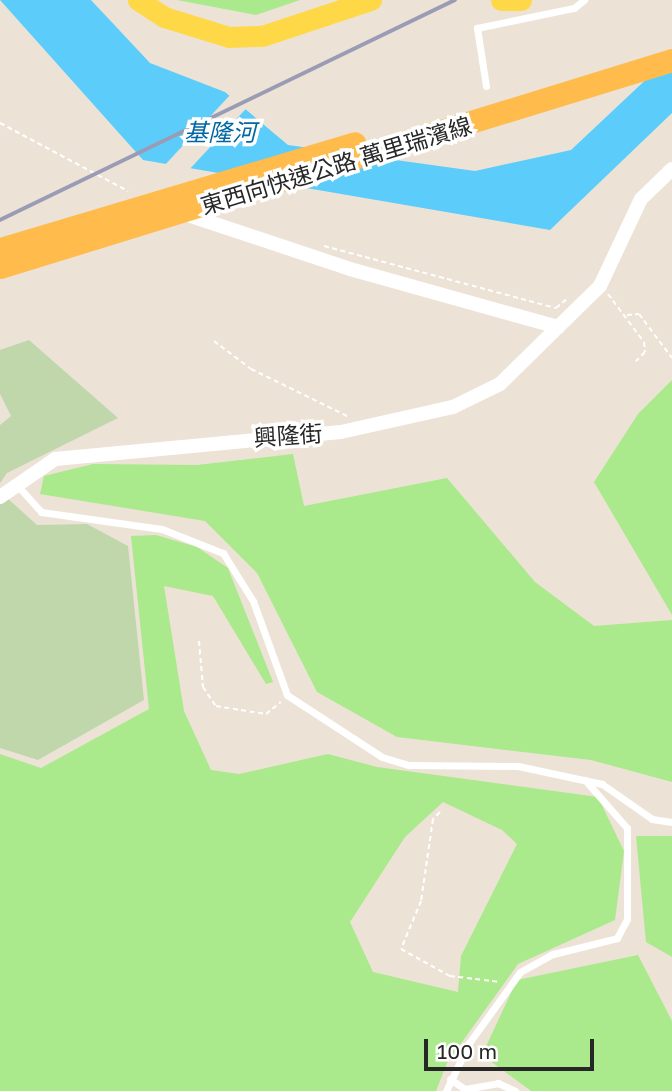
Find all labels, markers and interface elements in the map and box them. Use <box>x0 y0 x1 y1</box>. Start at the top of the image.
street label: 東西向快速公路 萬里瑞濱線 <box>197 111 475 219</box>
water label: 基隆河 <box>184 118 256 146</box>
street label: 興隆街 <box>253 419 323 451</box>
scale bar <box>427 1024 597 1068</box>
text: 100 m <box>437 1038 497 1064</box>

